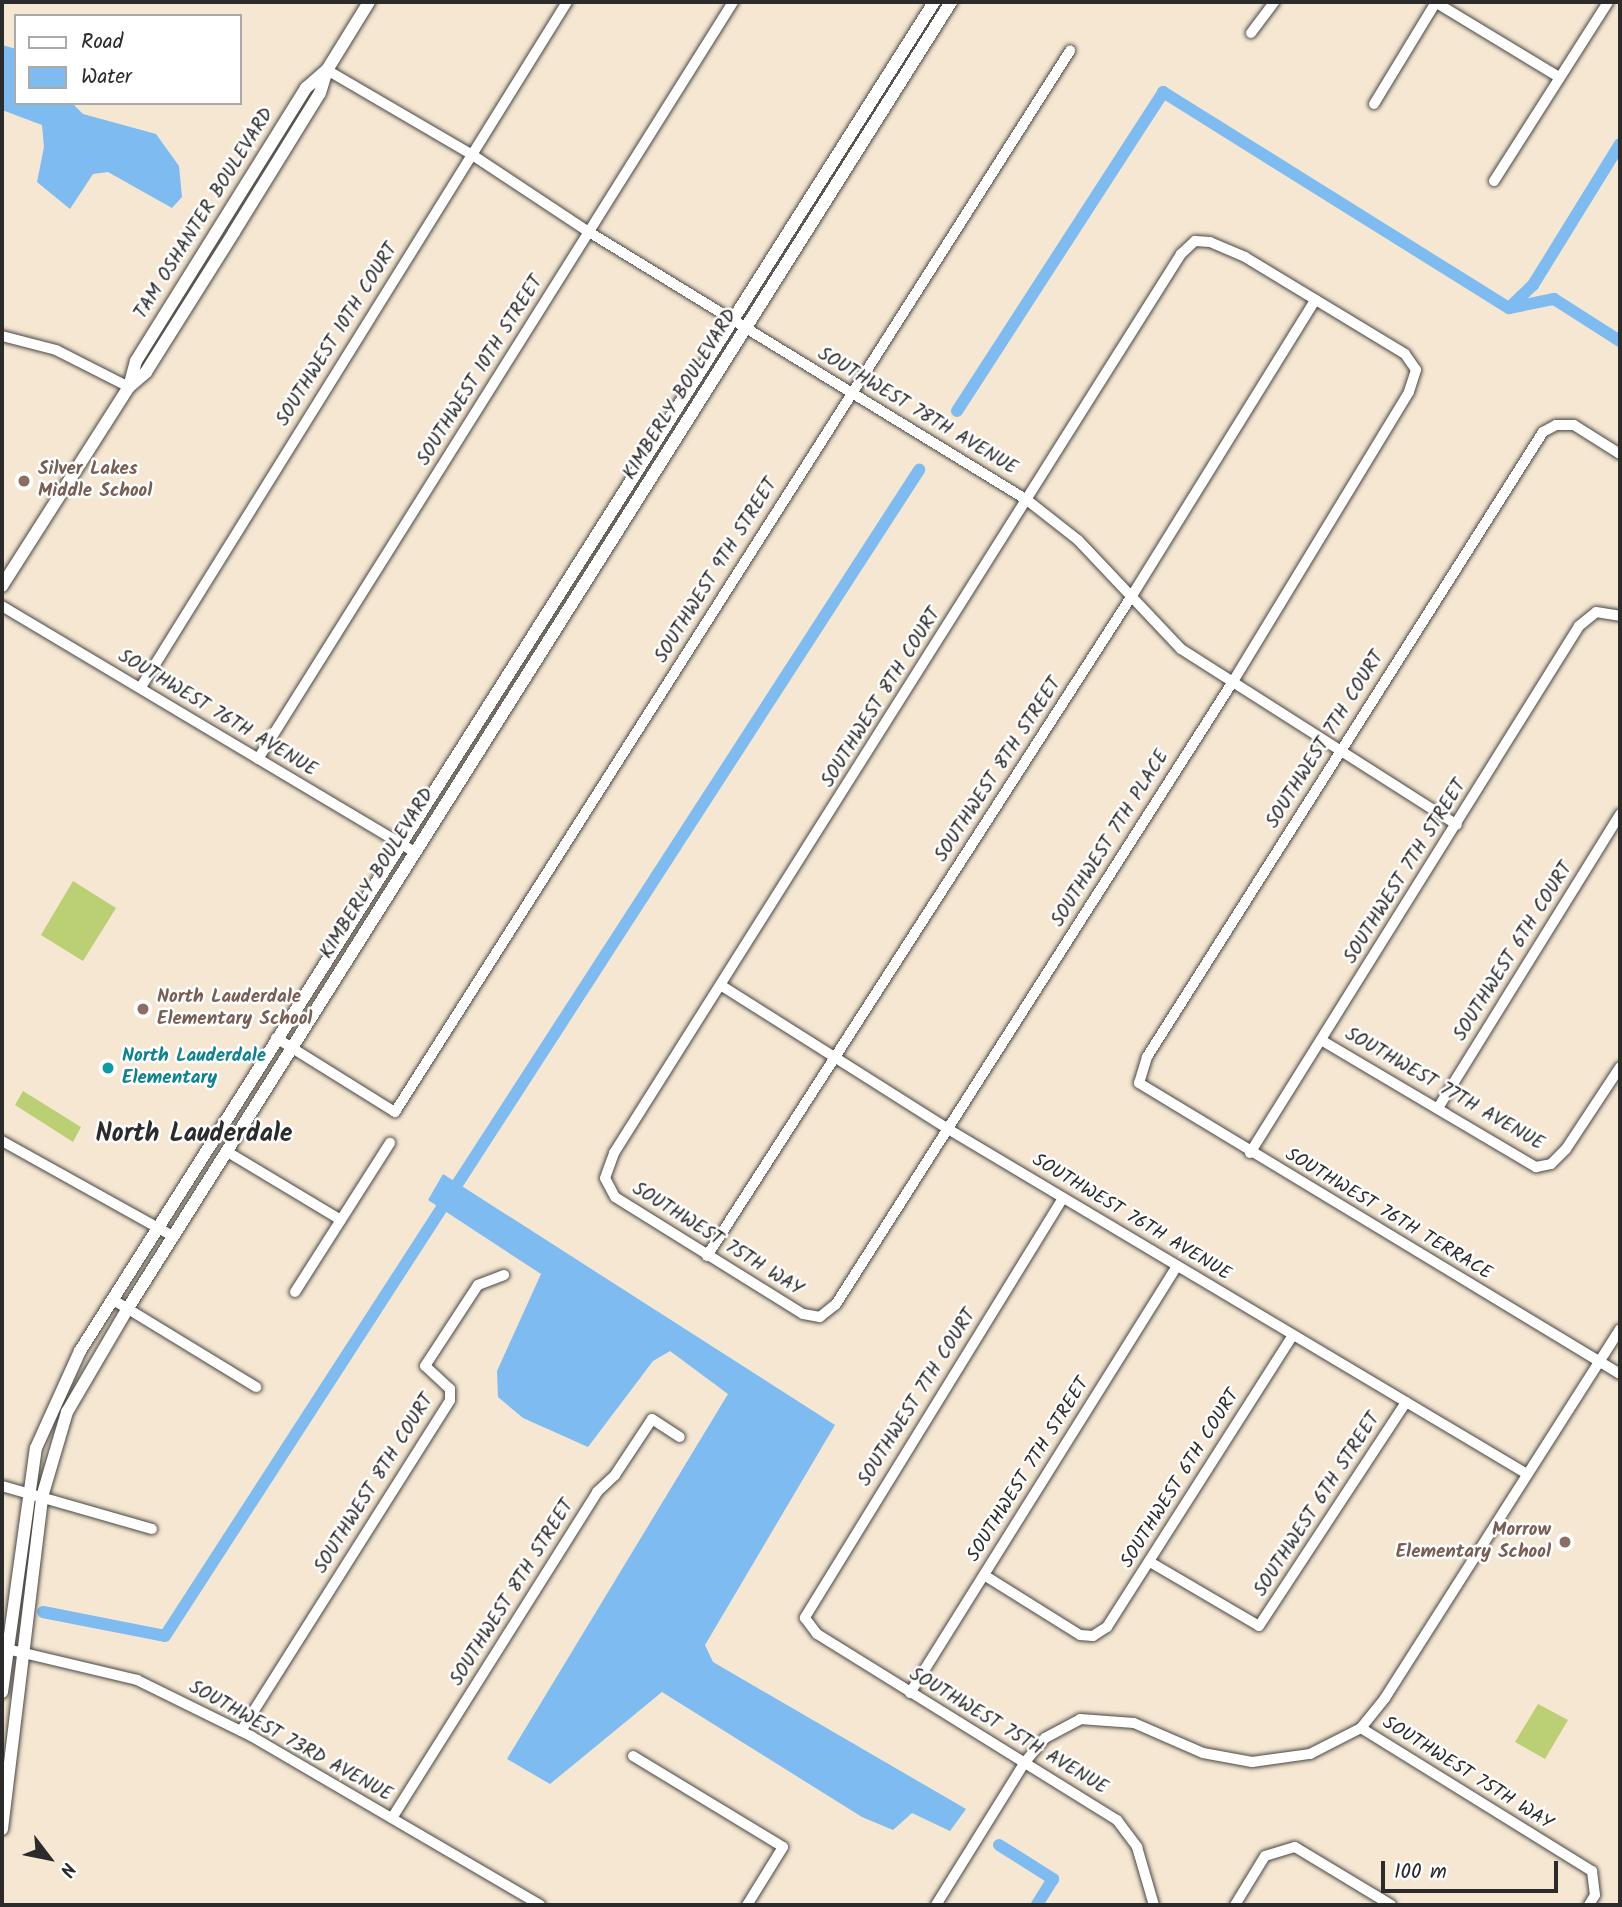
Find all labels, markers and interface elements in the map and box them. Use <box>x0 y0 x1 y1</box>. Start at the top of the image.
legend <box>14 14 242 105</box>
text: Road <box>81 26 123 59</box>
text: Water <box>81 61 132 94</box>
street label: TAM OSHANTER BOULEVARD <box>130 104 280 324</box>
street label: SOUTHWEST 10TH COURT <box>272 239 404 431</box>
street label: SOUTHWEST 10TH STREET <box>413 272 549 470</box>
street label: KIMBERLY BOULEVARD <box>619 305 743 485</box>
street label: SOUTHWEST 78TH AVENUE <box>813 343 1021 481</box>
place label: Silver Lakes Middle School <box>38 459 152 503</box>
marker: Silver Lakes Middle School <box>16 473 32 489</box>
street label: SOUTHWEST 9TH STREET <box>651 474 783 668</box>
street label: SOUTHWEST 8TH COURT <box>817 604 947 792</box>
street label: SOUTHWEST 76TH AVENUE <box>114 646 320 782</box>
street label: SOUTHWEST 7TH COURT <box>1262 647 1390 833</box>
street label: SOUTHWEST 8TH STREET <box>931 673 1067 867</box>
street label: SOUTHWEST 7TH PLACE <box>1047 747 1175 931</box>
street label: SOUTHWEST 7TH STREET <box>1340 776 1472 968</box>
street label: KIMBERLY BOULEVARD <box>316 784 440 964</box>
street label: SOUTHWEST 6TH COURT <box>1450 858 1578 1046</box>
place label: North Lauderdale Elementary School <box>157 987 312 1031</box>
marker: North Lauderdale Elementary School <box>135 1001 151 1017</box>
street label: SOUTHWEST 77TH AVENUE <box>1340 1024 1548 1156</box>
place label: North Lauderdale Elementary <box>122 1046 266 1090</box>
marker: North Lauderdale Elementary <box>100 1060 116 1076</box>
district label: North Lauderdale <box>95 1119 293 1151</box>
street label: SOUTHWEST 76TH TERRACE <box>1280 1144 1496 1286</box>
street label: SOUTHWEST 76TH AVENUE <box>1028 1150 1234 1286</box>
street label: SOUTHWEST 75TH WAY <box>628 1178 806 1302</box>
street label: SOUTHWEST 7TH COURT <box>854 1305 982 1491</box>
street label: SOUTHWEST 7TH STREET <box>963 1374 1095 1566</box>
street label: SOUTHWEST 6TH COURT <box>1117 1385 1245 1573</box>
street label: SOUTHWEST 8TH COURT <box>310 1390 440 1578</box>
street label: SOUTHWEST 6TH STREET <box>1250 1409 1386 1601</box>
street label: SOUTHWEST 8TH STREET <box>446 1496 580 1690</box>
place label: Morrow Elementary School <box>1396 1520 1551 1564</box>
marker: Morrow Elementary School <box>1557 1534 1573 1550</box>
street label: SOUTHWEST 75TH AVENUE <box>905 1664 1111 1800</box>
street label: SOUTHWEST 73RD AVENUE <box>185 1677 395 1807</box>
street label: SOUTHWEST 75TH WAY <box>1378 1712 1556 1836</box>
north arrow <box>14 1823 84 1893</box>
scale bar <box>1384 1848 1561 1892</box>
text: N <box>51 1856 83 1882</box>
text: 100 m <box>1394 1856 1447 1889</box>

